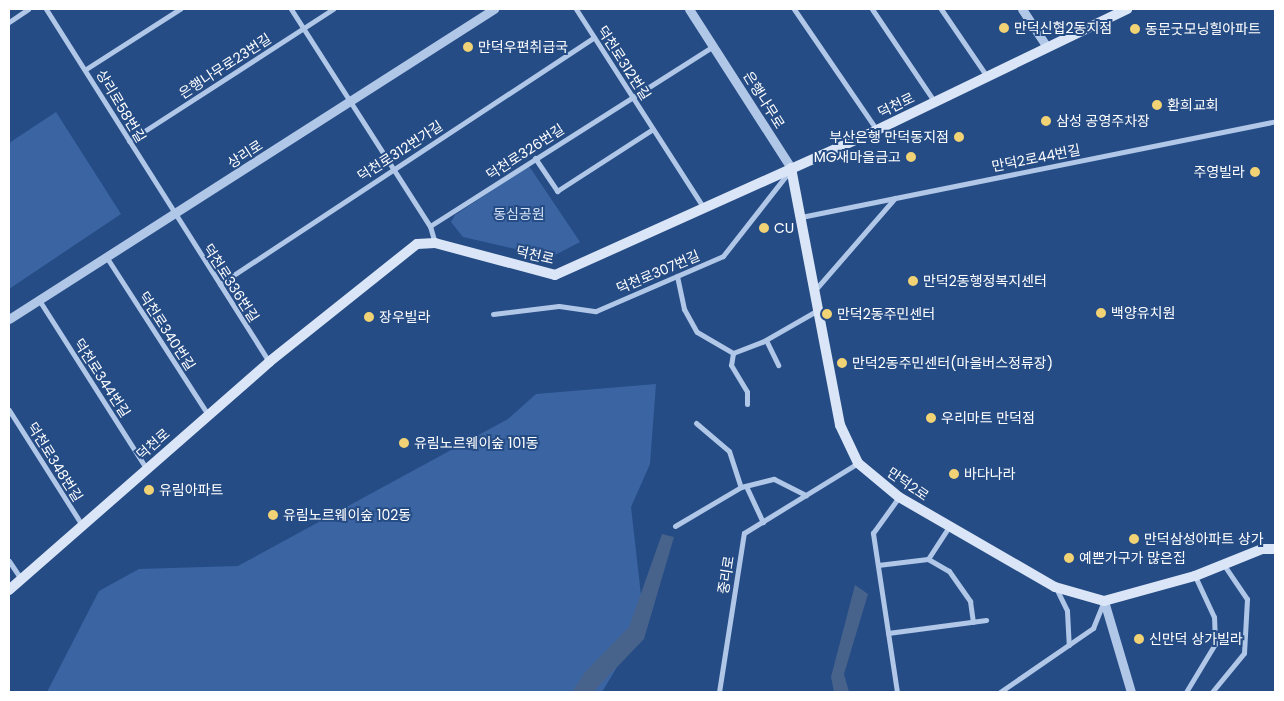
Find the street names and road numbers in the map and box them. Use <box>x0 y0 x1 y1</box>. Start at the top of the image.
street label: 덕천로312번길 <box>594 23 654 103</box>
street label: 은행나무로23번길 <box>176 30 274 102</box>
street label: 상리로58번길 <box>93 67 149 145</box>
street label: 은행나무로 <box>740 68 788 132</box>
street label: 덕천로 <box>875 89 917 121</box>
street label: 덕천로312번가길 <box>354 117 446 185</box>
street label: 덕천로326번길 <box>483 121 567 183</box>
street label: 상리로 <box>224 136 266 172</box>
street label: 만덕2로44번길 <box>990 141 1082 175</box>
street label: 덕천로336번길 <box>200 241 262 325</box>
street label: 덕천로 <box>514 242 556 268</box>
street label: 덕천로307번길 <box>614 247 702 297</box>
street label: 덕천로340번길 <box>135 289 199 373</box>
street label: 덕천로344번길 <box>70 336 134 420</box>
street label: 덕천로348번길 <box>24 419 86 505</box>
street label: 덕천로 <box>133 425 173 463</box>
street label: 만덕2로 <box>884 464 932 504</box>
street label: 중리로 <box>715 555 737 595</box>

